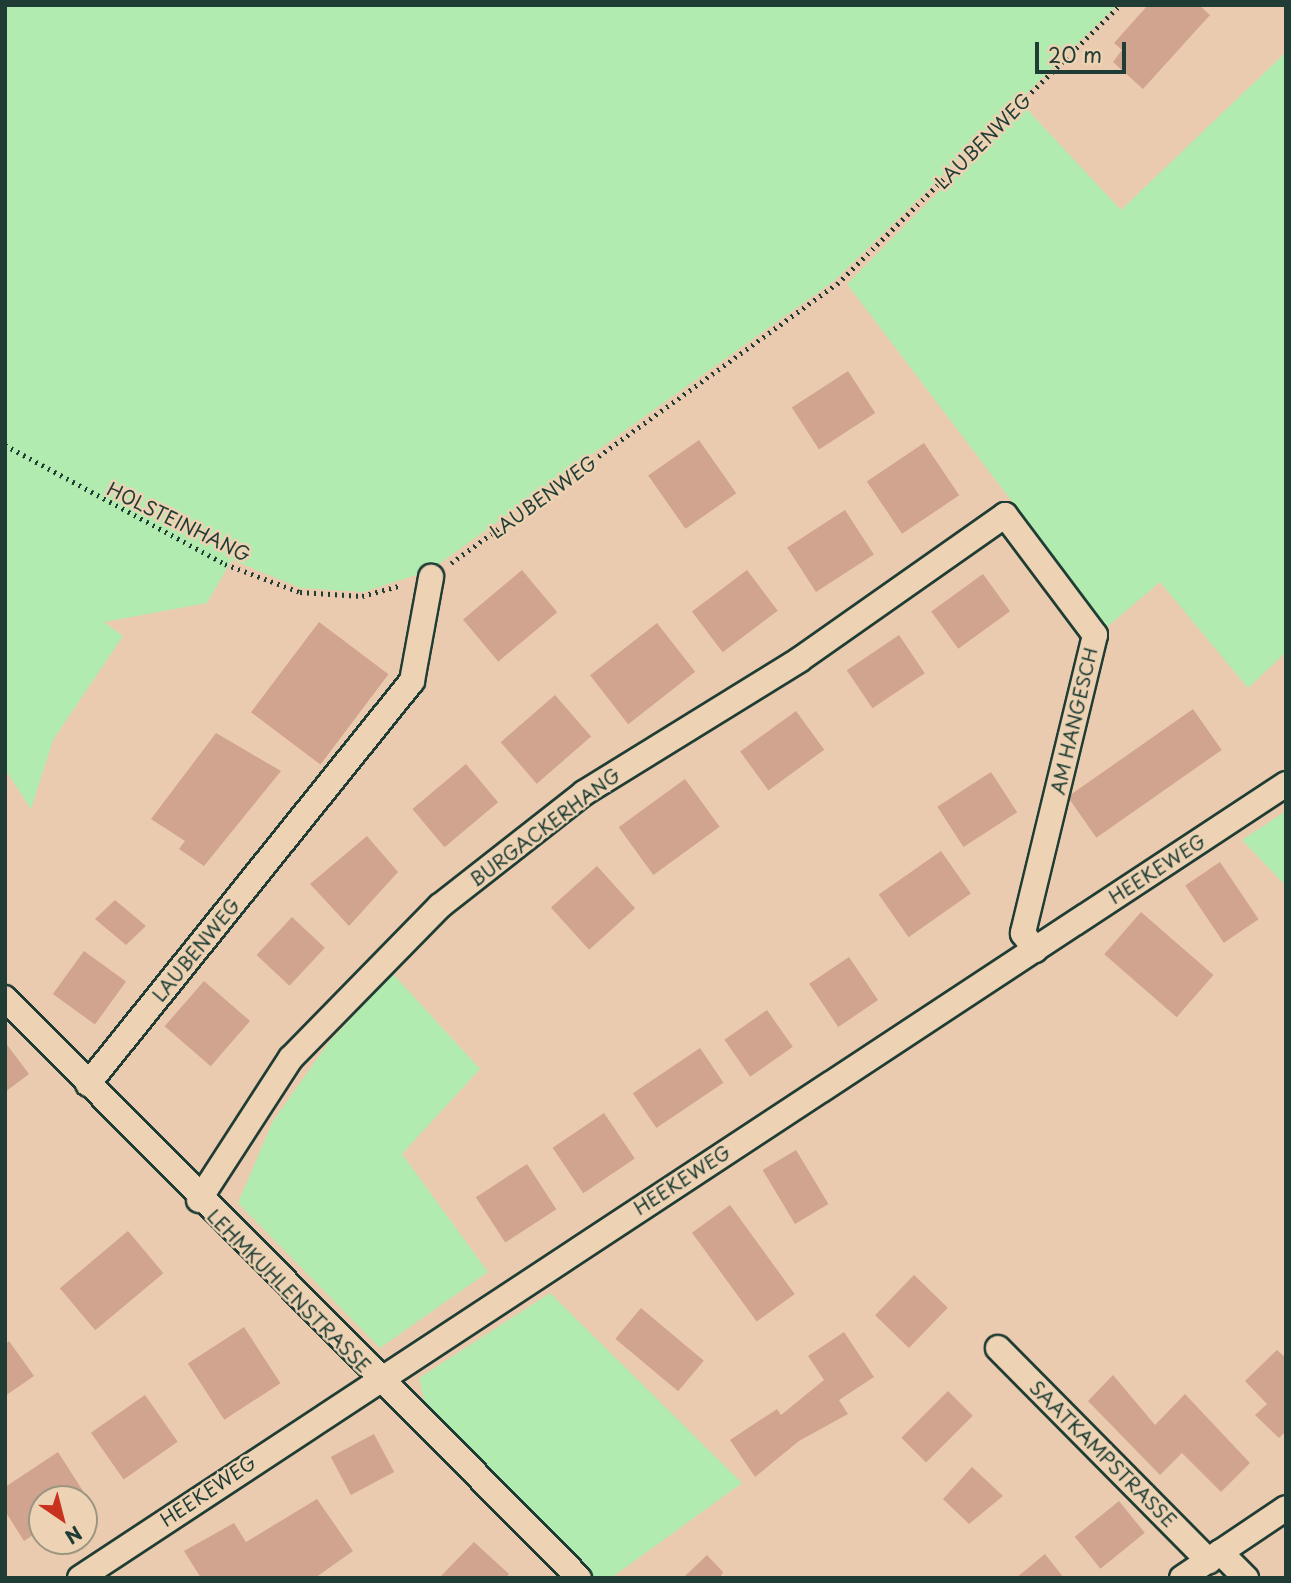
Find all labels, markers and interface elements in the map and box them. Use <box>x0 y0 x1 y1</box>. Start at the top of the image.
scale bar <box>1039 28 1130 72</box>
text: 20 m <box>1048 38 1102 70</box>
street label: LAUBENWEG <box>930 88 1036 194</box>
street label: LAUBENWEG <box>485 451 601 543</box>
street label: HOLSTEINHANG <box>103 477 255 567</box>
street label: AM HANGESCH <box>1046 644 1102 798</box>
street label: BURGACKERHANG <box>465 763 625 891</box>
street label: HEEKEWEG <box>1104 829 1210 909</box>
street label: LAUBENWEG <box>148 894 244 1006</box>
street label: HEEKEWEG <box>629 1140 735 1220</box>
street label: LEHMKUHLENSTRASSE <box>203 1205 375 1377</box>
street label: SAATKAMPSTRASSE <box>1025 1376 1181 1532</box>
street label: HEEKEWEG <box>156 1451 260 1531</box>
north arrow <box>28 1485 98 1555</box>
text: N <box>60 1520 88 1551</box>

